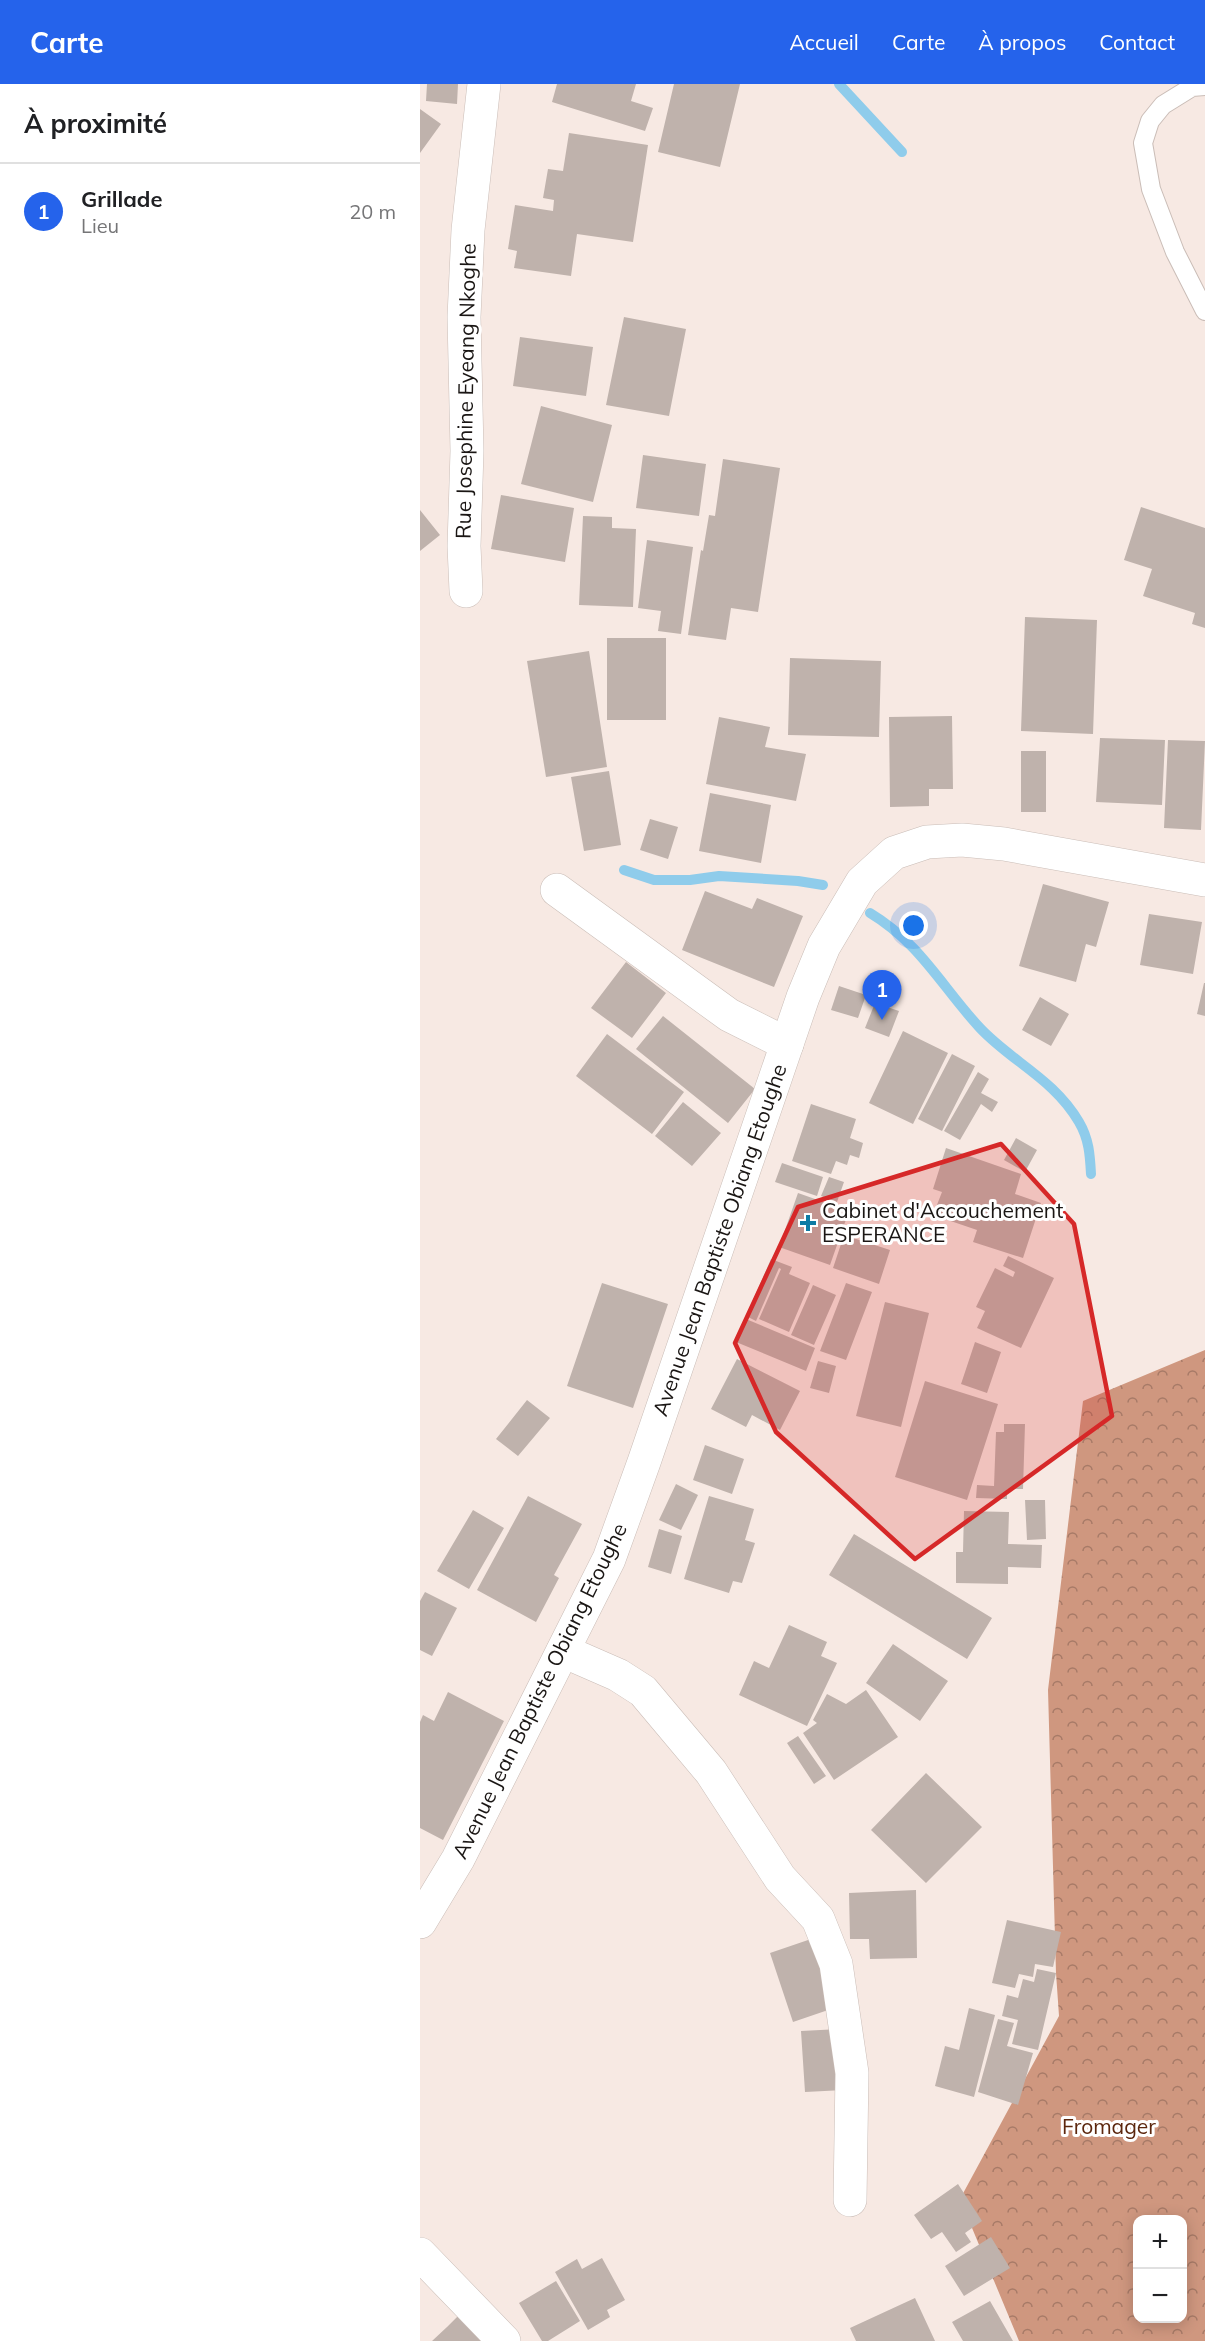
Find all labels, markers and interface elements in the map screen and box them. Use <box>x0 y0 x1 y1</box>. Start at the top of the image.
text: Carte <box>30 25 104 60</box>
text: Accueil <box>789 29 859 55</box>
text: Carte <box>892 29 945 55</box>
text: À propos <box>978 29 1066 55</box>
text: Contact <box>1099 29 1175 55</box>
text: À proximité <box>24 107 167 140</box>
text: Grillade <box>81 185 163 213</box>
text: 1 <box>38 199 50 224</box>
text: 20 m <box>349 199 396 224</box>
text: Lieu <box>81 213 119 238</box>
street label: Rue Josephine Eyeang Nkoghe <box>449 243 481 539</box>
your location <box>899 911 928 940</box>
pin: 1 <box>862 970 902 1020</box>
street label: Avenue Jean Baptiste Obiang Etoughe <box>646 1060 792 1419</box>
place label: Cabinet d'Accouchement ESPERANCE <box>822 1197 1063 1247</box>
marker: Cabinet d'Accouchement ESPERANCE <box>799 1214 817 1232</box>
street label: Avenue Jean Baptiste Obiang Etoughe <box>446 1518 632 1863</box>
park label: Fromager <box>1062 2113 1156 2139</box>
map controls <box>1133 2215 1187 2323</box>
button: + <box>1133 2215 1187 2269</box>
button: − <box>1133 2269 1187 2323</box>

